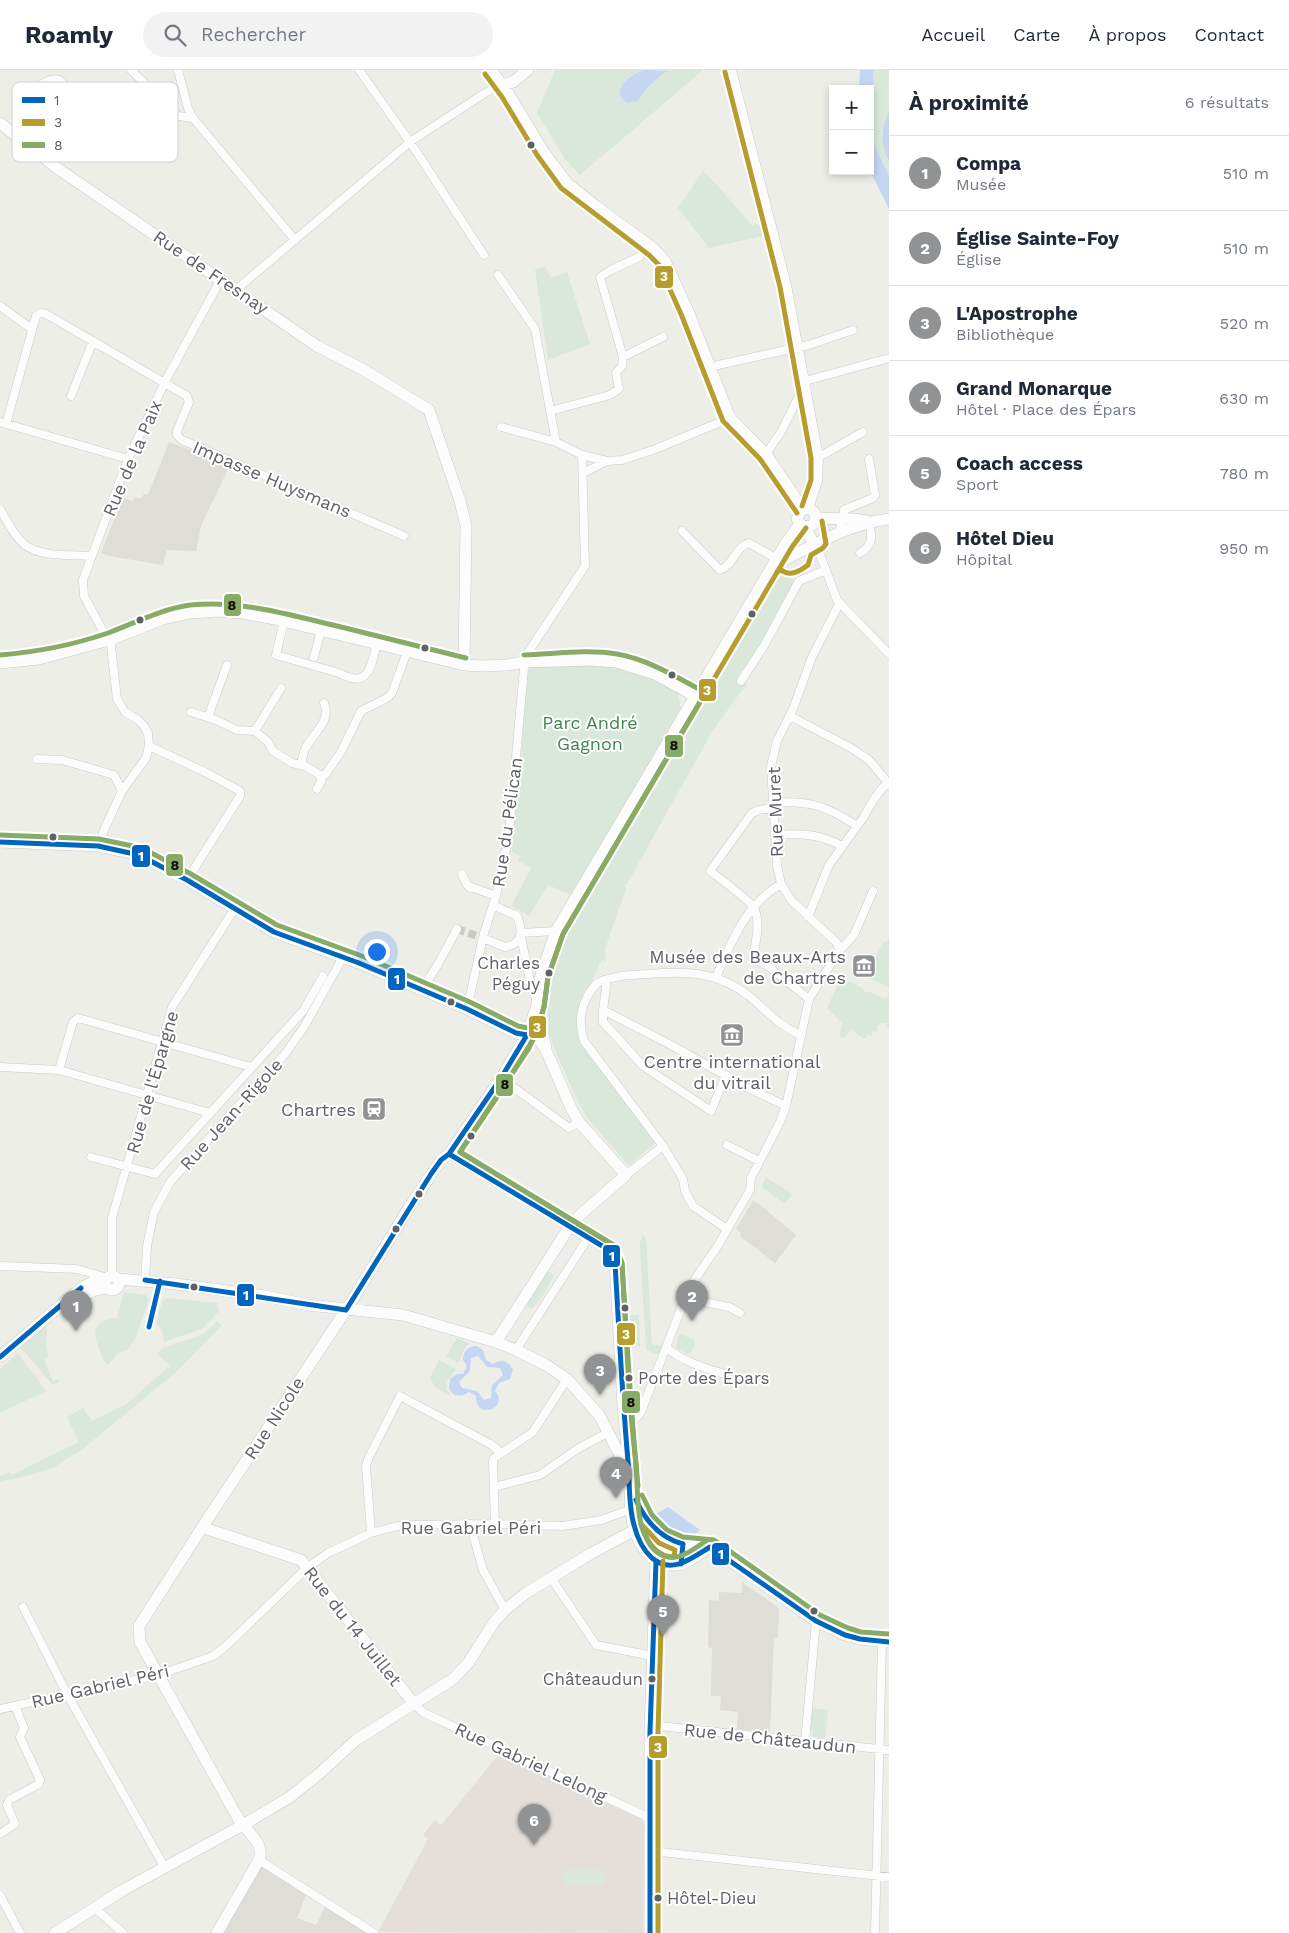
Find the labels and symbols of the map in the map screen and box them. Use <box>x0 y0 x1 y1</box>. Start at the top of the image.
legend <box>12 82 178 162</box>
text: 1 <box>54 92 59 108</box>
text: 3 <box>54 114 62 130</box>
text: 8 <box>54 137 63 153</box>
unlabelled marker <box>526 140 536 150</box>
street label: Rue de Fresnay <box>149 226 273 319</box>
line badge: 3 <box>654 265 674 289</box>
text: 3 <box>660 268 668 284</box>
street label: Rue de la Paix <box>98 397 166 519</box>
street label: Impasse Huysmans <box>190 436 354 522</box>
line badge: 8 <box>223 593 242 617</box>
text: 8 <box>228 597 237 613</box>
unlabelled marker <box>747 609 757 619</box>
unlabelled marker <box>135 615 145 625</box>
unlabelled marker <box>420 643 430 653</box>
unlabelled marker <box>667 670 677 680</box>
line badge: 3 <box>698 678 717 702</box>
text: 3 <box>703 682 711 698</box>
park label: Parc André Gagnon <box>542 712 638 754</box>
line badge: 8 <box>664 734 684 758</box>
text: 8 <box>670 737 679 753</box>
street label: Rue du Pélican <box>487 756 527 888</box>
street label: Rue Muret <box>763 766 787 858</box>
unlabelled marker <box>48 832 58 842</box>
line badge: 1 <box>131 844 151 868</box>
text: 1 <box>138 848 144 864</box>
line badge: 8 <box>165 853 184 877</box>
text: 8 <box>171 857 180 873</box>
your location <box>364 939 390 965</box>
place label: Musée des Beaux-Arts de Chartres <box>649 946 846 988</box>
place label: Charles Péguy <box>477 953 540 994</box>
museum icon: Musée des Beaux-Arts de Chartres <box>851 953 877 979</box>
line badge: 1 <box>387 967 406 991</box>
marker: Charles Péguy <box>544 968 554 978</box>
text: 1 <box>394 971 400 987</box>
unlabelled marker <box>446 997 456 1007</box>
street label: Rue de l'Épargne <box>122 1008 182 1156</box>
line badge: 3 <box>528 1015 547 1039</box>
text: 3 <box>533 1019 541 1035</box>
museum icon: Centre international du vitrail <box>719 1022 745 1048</box>
place label: Centre international du vitrail <box>644 1051 821 1093</box>
street label: Rue Jean-Rigole <box>175 1054 287 1174</box>
line badge: 8 <box>495 1073 514 1097</box>
text: 8 <box>501 1076 510 1092</box>
station icon: Chartres <box>361 1096 387 1122</box>
place label: Chartres <box>281 1099 356 1120</box>
unlabelled marker <box>466 1131 476 1141</box>
unlabelled marker <box>414 1189 424 1199</box>
unlabelled marker <box>391 1224 401 1234</box>
line badge: 1 <box>602 1244 621 1268</box>
text: 1 <box>609 1248 615 1264</box>
pin: 2 <box>676 1280 708 1321</box>
unlabelled marker <box>189 1282 199 1292</box>
line badge: 1 <box>236 1283 255 1307</box>
text: 1 <box>243 1287 249 1303</box>
pin: 1 <box>60 1290 92 1331</box>
unlabelled marker <box>620 1303 630 1313</box>
line badge: 3 <box>616 1322 636 1346</box>
text: 3 <box>622 1326 630 1342</box>
pin: 3 <box>584 1354 616 1395</box>
place label: Porte des Épars <box>638 1368 770 1388</box>
street label: Rue Nicole <box>240 1373 308 1463</box>
marker: Porte des Épars <box>624 1373 634 1383</box>
line badge: 8 <box>621 1390 641 1414</box>
text: 8 <box>627 1394 636 1410</box>
pin: 4 <box>600 1457 632 1498</box>
street label: Rue Gabriel Péri <box>401 1517 541 1538</box>
line badge: 1 <box>711 1542 730 1566</box>
text: 1 <box>718 1546 724 1562</box>
street label: Rue du 14 Juillet <box>300 1562 406 1690</box>
pin: 5 <box>647 1595 679 1636</box>
unlabelled marker <box>809 1606 819 1616</box>
street label: Rue Gabriel Péri <box>29 1660 171 1712</box>
place label: Châteaudun <box>543 1669 643 1689</box>
marker: Châteaudun <box>647 1674 657 1684</box>
street label: Rue Gabriel Lelong <box>452 1718 611 1807</box>
street label: Rue de Châteaudun <box>683 1719 857 1757</box>
line badge: 3 <box>648 1735 668 1759</box>
text: 3 <box>654 1739 662 1755</box>
pin: 6 <box>518 1804 550 1845</box>
place label: Hôtel-Dieu <box>667 1888 756 1908</box>
marker: Hôtel-Dieu <box>653 1893 663 1903</box>

